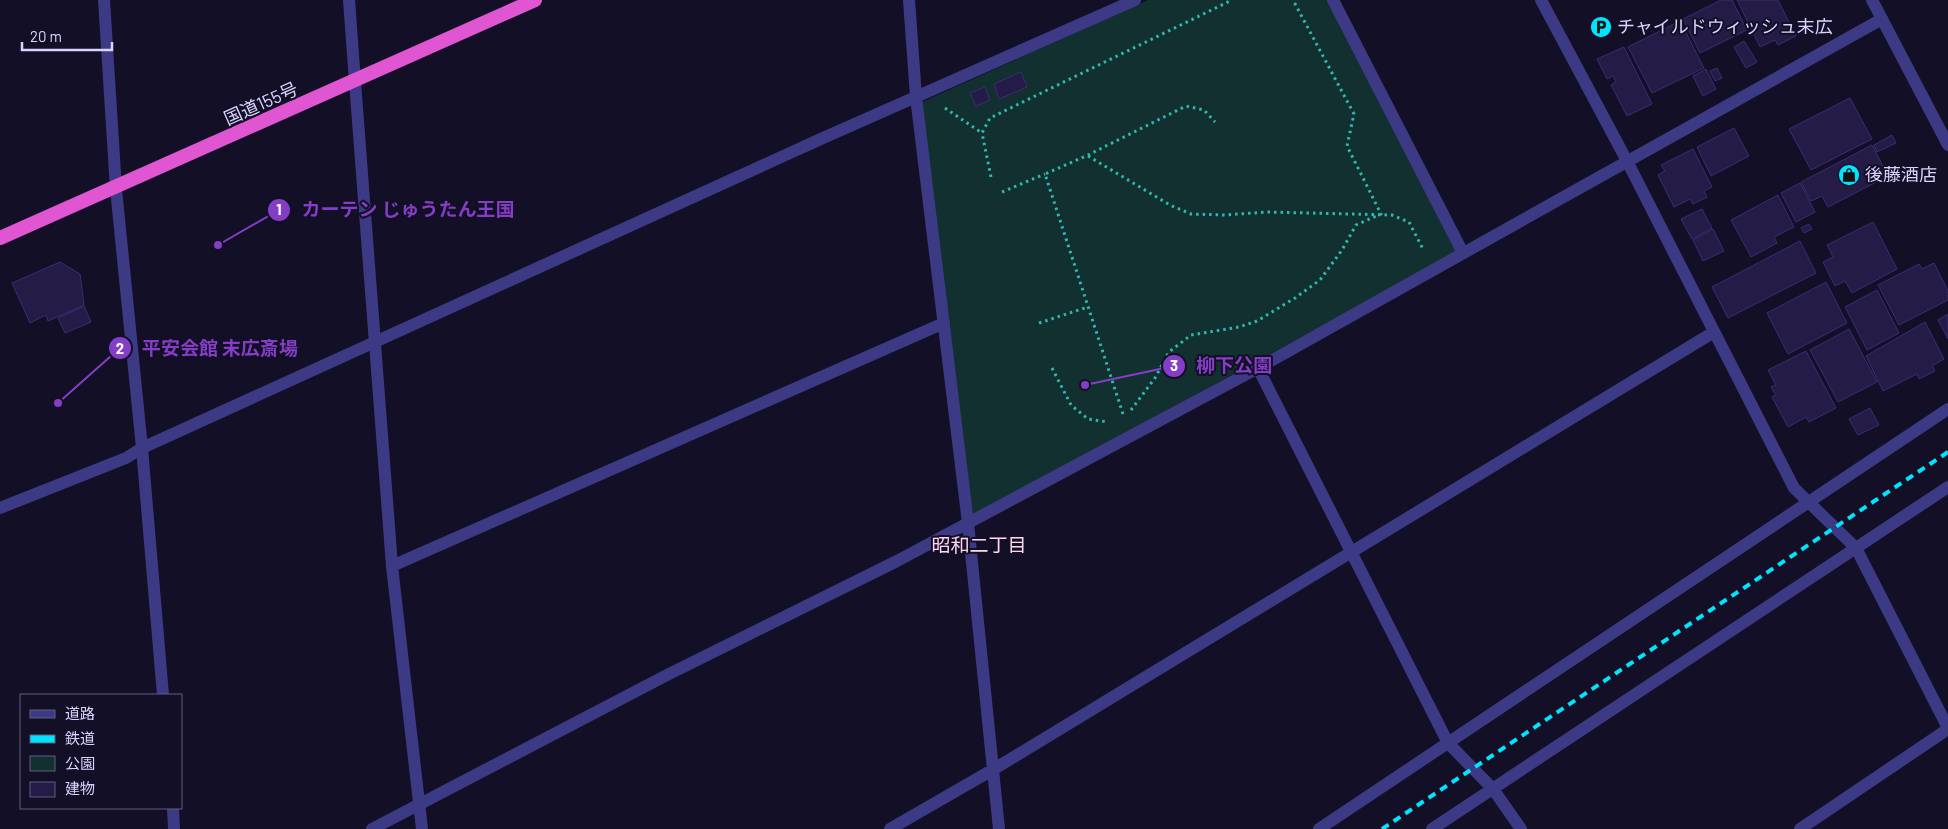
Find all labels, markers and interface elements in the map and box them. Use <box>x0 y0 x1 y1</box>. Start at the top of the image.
parking icon: チャイルドウィッシュ末広 <box>1589 15 1613 39</box>
place label: チャイルドウィッシュ末広 <box>1617 15 1833 37</box>
scale bar <box>22 20 112 52</box>
text: 20 m <box>30 27 62 45</box>
street label: 国道155号 <box>220 77 301 129</box>
shop icon: 後藤酒店 <box>1837 163 1861 187</box>
place label: 後藤酒店 <box>1865 163 1937 185</box>
callout: カーテン じゅうたん王国 <box>267 193 525 227</box>
text: カーテン じゅうたん王国 <box>302 197 514 220</box>
text: 1 <box>276 200 282 218</box>
callout: 平安会館 末広斎場 <box>108 331 308 365</box>
text: 平安会館 末広斎場 <box>142 336 298 359</box>
text: 2 <box>116 339 124 357</box>
callout: 柳下公園 <box>1161 349 1282 383</box>
text: 柳下公園 <box>1196 353 1272 376</box>
text: 3 <box>1170 356 1178 374</box>
district label: 昭和二丁目 <box>931 533 1027 556</box>
legend <box>20 694 182 809</box>
text: 道路 <box>65 704 95 722</box>
text: 鉄道 <box>65 729 95 747</box>
text: 公園 <box>65 754 95 772</box>
text: 建物 <box>65 779 95 797</box>

